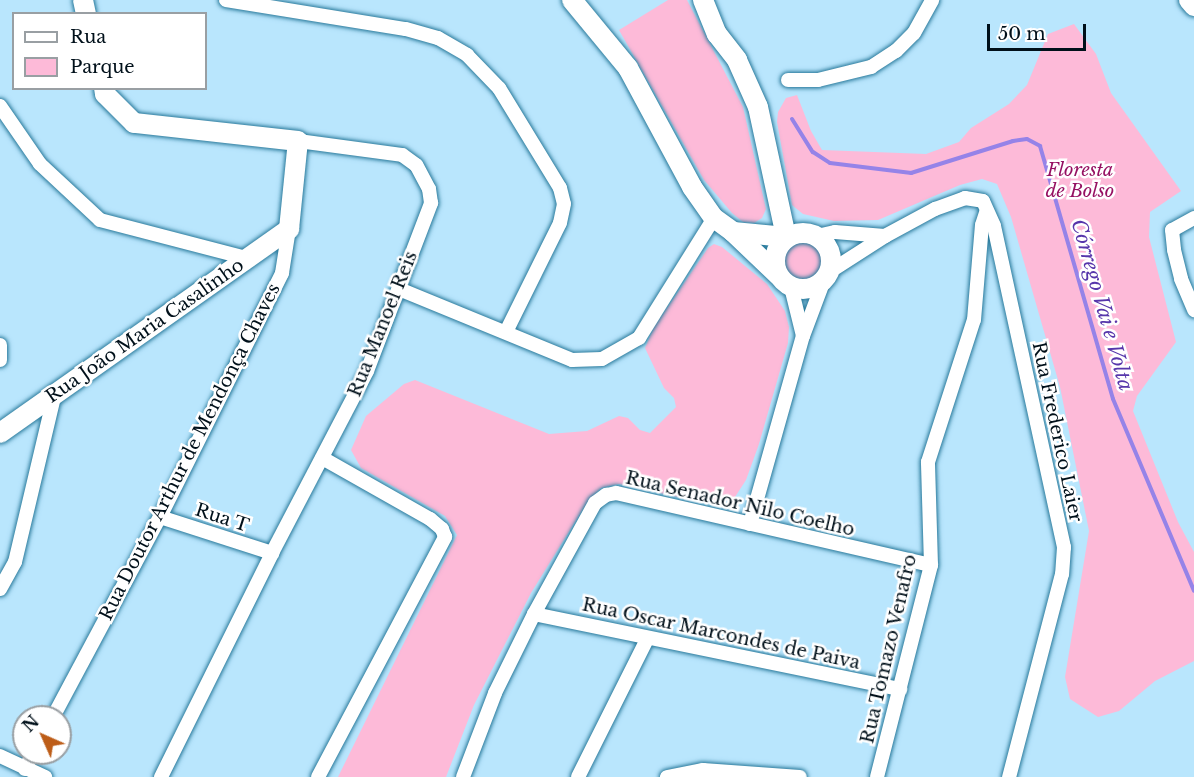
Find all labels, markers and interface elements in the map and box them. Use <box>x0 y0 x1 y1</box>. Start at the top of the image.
legend <box>12 12 207 90</box>
scale bar <box>990 12 1089 50</box>
text: 50 m <box>998 23 1046 45</box>
text: Rua <box>70 26 106 48</box>
text: Parque <box>70 56 135 78</box>
park label: Floresta de Bolso <box>1046 160 1114 202</box>
water label: Córrego Vai e Volta <box>1066 216 1138 394</box>
street label: Rua Manoel Reis <box>344 248 422 400</box>
street label: Rua João Maria Casalinho <box>42 254 248 408</box>
street label: Rua Doutor Arthur de Mendonça Chaves <box>95 279 285 625</box>
street label: Rua Frederico Laier <box>1027 340 1087 524</box>
street label: Rua Senador Nilo Coelho <box>623 467 857 541</box>
street label: Rua T <box>192 499 252 537</box>
street label: Rua Tomazo Venafro <box>857 552 921 746</box>
street label: Rua Oscar Marcondes de Paiva <box>580 594 862 674</box>
north arrow <box>12 705 72 765</box>
text: N <box>18 711 43 736</box>

